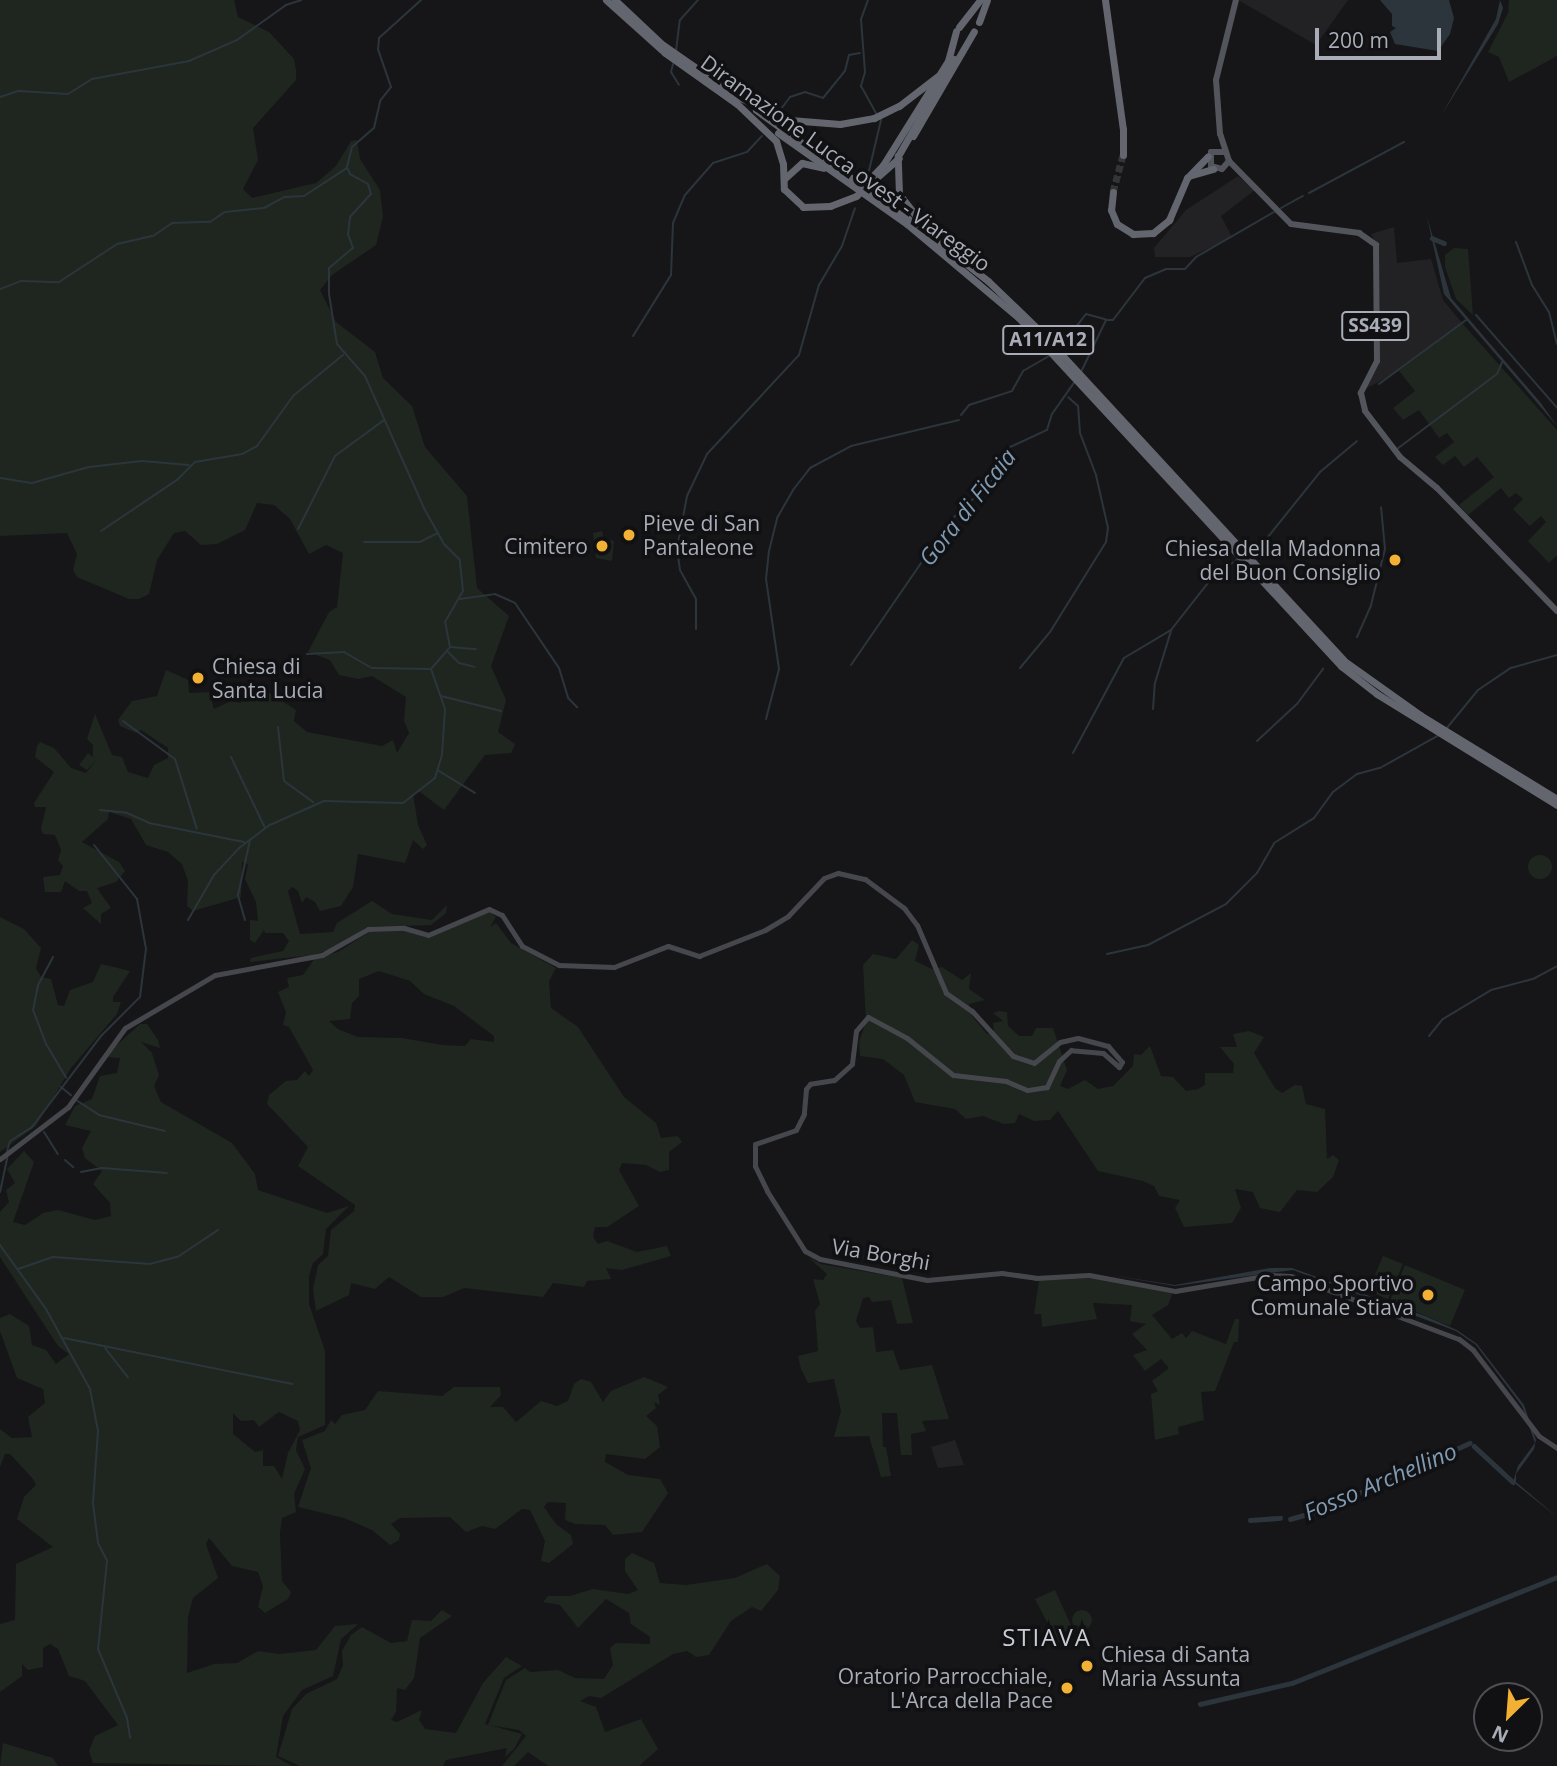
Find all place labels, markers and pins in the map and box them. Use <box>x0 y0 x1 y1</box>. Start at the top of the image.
place label: Pieve di San Pantaleone <box>643 510 760 560</box>
marker: Pieve di San Pantaleone <box>621 527 637 543</box>
place label: Cimitero <box>504 533 588 559</box>
place label: Chiesa della Madonna del Buon Consiglio <box>1165 535 1381 585</box>
marker: Cimitero <box>594 538 610 554</box>
marker: Chiesa della Madonna del Buon Consiglio <box>1387 552 1403 568</box>
place label: Chiesa di Santa Lucia <box>212 653 324 703</box>
marker: Chiesa di Santa Lucia <box>190 670 206 686</box>
place label: Campo Sportivo Comunale Stiava <box>1251 1270 1414 1320</box>
marker: Campo Sportivo Comunale Stiava <box>1420 1287 1436 1303</box>
place label: Chiesa di Santa Maria Assunta <box>1101 1641 1250 1691</box>
marker: Chiesa di Santa Maria Assunta <box>1079 1658 1095 1674</box>
place label: Oratorio Parrocchiale, L'Arca della Pace <box>838 1663 1053 1713</box>
marker: Oratorio Parrocchiale, L'Arca della Pace <box>1059 1680 1075 1696</box>

